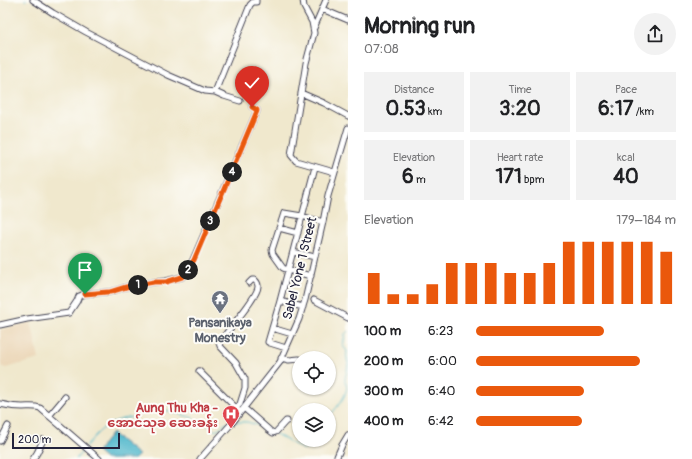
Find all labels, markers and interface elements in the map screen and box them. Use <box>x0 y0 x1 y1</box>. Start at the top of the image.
text: Morning run <box>364 12 475 40</box>
button: share <box>634 13 676 55</box>
text: 07:08 <box>364 41 399 57</box>
pin <box>235 66 269 107</box>
icon: check <box>241 72 263 94</box>
text: Distance <box>394 83 434 96</box>
text: Time <box>509 83 532 96</box>
text: Pace <box>615 83 637 96</box>
text: 0.53 <box>386 96 426 121</box>
text: 3:20 <box>499 96 541 121</box>
text: 6:17 <box>598 96 633 121</box>
text: km <box>426 105 442 118</box>
text: /km <box>633 105 654 118</box>
text: Elevation <box>393 151 435 164</box>
text: Heart rate <box>497 151 543 164</box>
text: kcal <box>617 151 635 164</box>
pin: 4 <box>222 162 242 182</box>
text: 6 <box>402 164 414 189</box>
text: 171 <box>496 164 522 189</box>
text: 40 <box>613 164 639 189</box>
text: 4 <box>229 165 235 178</box>
text: m <box>414 173 426 186</box>
text: bpm <box>522 173 544 186</box>
pin: 3 <box>200 211 220 231</box>
text: Elevation <box>364 212 414 228</box>
text: 179–184 m <box>616 212 676 228</box>
text: 3 <box>207 214 213 227</box>
street label: Sabel Yone 1 Street <box>279 214 321 321</box>
pin <box>68 253 102 294</box>
icon: arrive <box>74 259 96 281</box>
pin: 2 <box>178 260 198 280</box>
text: 2 <box>185 263 191 276</box>
pin: 1 <box>128 275 148 295</box>
text: 1 <box>136 278 140 291</box>
temple icon: Pansanikaya Monestry <box>210 289 230 314</box>
place label: Pansanikaya Monestry <box>188 315 252 346</box>
text: 100 m <box>364 323 401 339</box>
text: 6:23 <box>428 323 453 339</box>
map controls <box>292 351 336 447</box>
button: locate <box>292 351 336 395</box>
text: 200 m <box>364 353 403 369</box>
text: 6:00 <box>428 353 457 369</box>
text: 300 m <box>364 383 403 399</box>
text: 6:40 <box>428 383 455 399</box>
place label: Aung Thu Kha - အောင်သုခ ဆေးခန်း <box>107 400 218 434</box>
button: layers <box>292 403 336 447</box>
hospital icon: Aung Thu Kha - အောင်သုခ ဆေးခန်း <box>221 404 241 429</box>
text: 400 m <box>364 413 404 429</box>
text: 6:42 <box>428 413 454 429</box>
scale bar <box>12 431 120 450</box>
text: 200 m <box>18 433 51 446</box>

